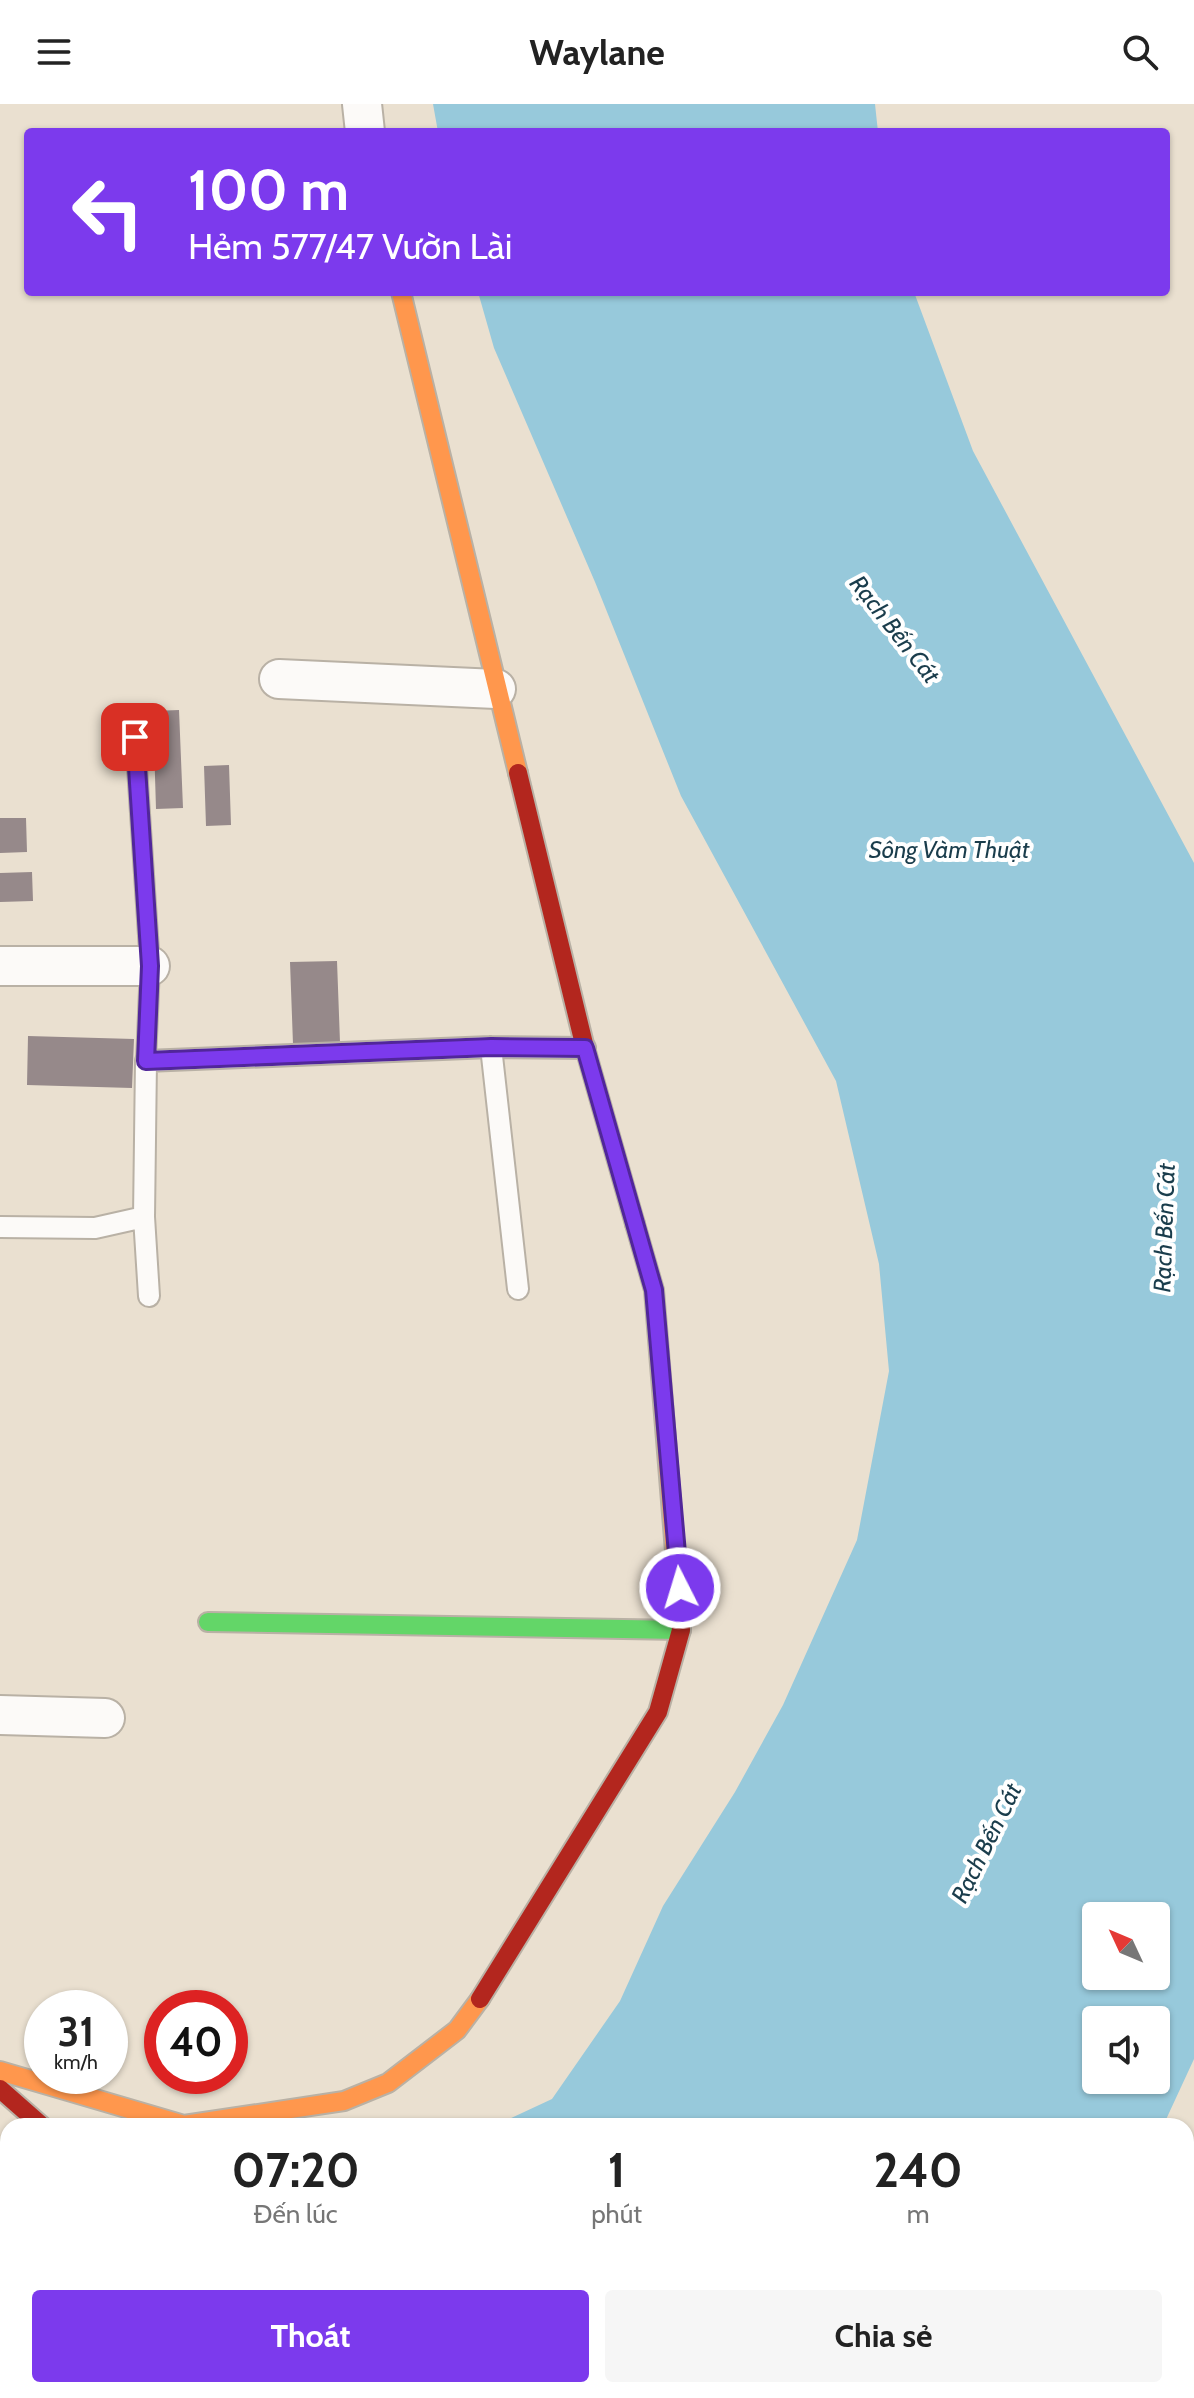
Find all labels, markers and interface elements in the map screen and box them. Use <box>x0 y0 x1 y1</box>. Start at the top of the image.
icon: menu <box>32 30 76 74</box>
text: Waylane <box>529 30 665 74</box>
icon: search <box>1118 30 1162 74</box>
text: 100 m <box>188 156 349 224</box>
icon: left <box>56 160 160 264</box>
text: Hẻm 577/47 Vườn Lài <box>188 224 512 268</box>
water label: Rạch Bến Cát <box>844 569 947 689</box>
pin <box>101 703 169 771</box>
icon: arrive <box>113 715 157 759</box>
water label: Sông Vàm Thuật <box>869 835 1030 864</box>
water label: Rạch Bến Cát <box>1147 1162 1181 1293</box>
position arrow <box>638 1546 722 1630</box>
water label: Rạch Bến Cát <box>945 1778 1028 1907</box>
north arrow <box>1082 1902 1170 1990</box>
map controls <box>1082 1902 1170 2094</box>
speed limit sign: 40 <box>144 1990 248 2094</box>
button: sound <box>1082 2006 1170 2094</box>
text: 31 <box>58 2007 94 2056</box>
text: km/h <box>54 2050 98 2074</box>
text: 07:20 <box>231 2141 360 2199</box>
text: 1 <box>608 2141 625 2199</box>
text: 240 <box>874 2141 963 2199</box>
text: Đến lúc <box>253 2198 338 2230</box>
text: phút <box>591 2198 642 2230</box>
text: m <box>907 2198 929 2230</box>
button: Thoát <box>32 2290 589 2382</box>
button: Chia sẻ <box>605 2290 1162 2382</box>

